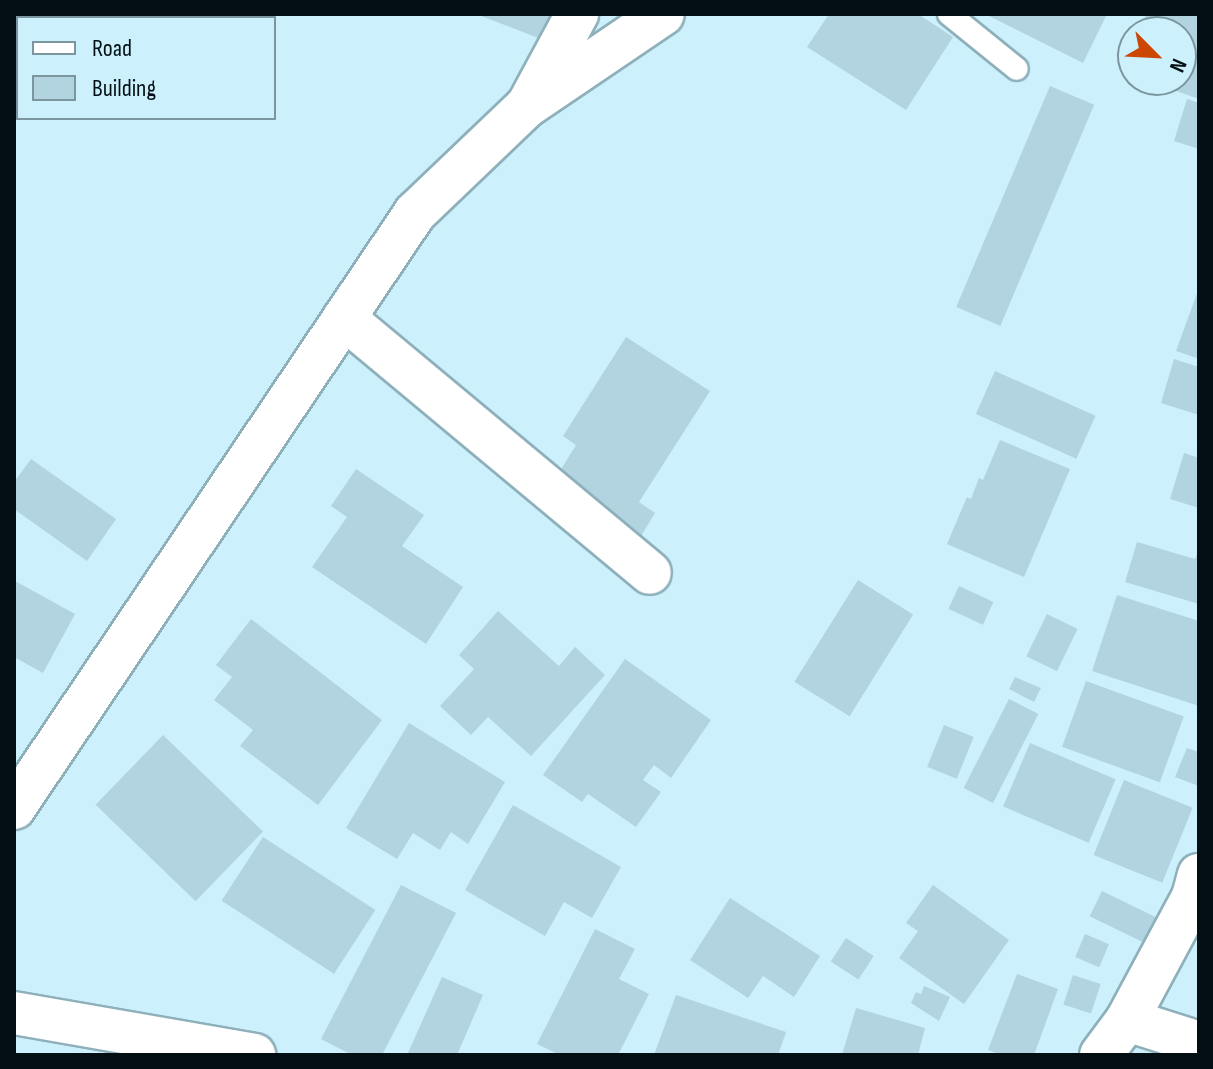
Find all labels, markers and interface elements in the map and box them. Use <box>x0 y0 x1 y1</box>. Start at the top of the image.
legend <box>16 16 276 120</box>
north arrow <box>1117 16 1197 96</box>
text: Road <box>92 34 132 63</box>
text: N <box>1163 54 1192 76</box>
text: Building <box>92 74 156 103</box>

